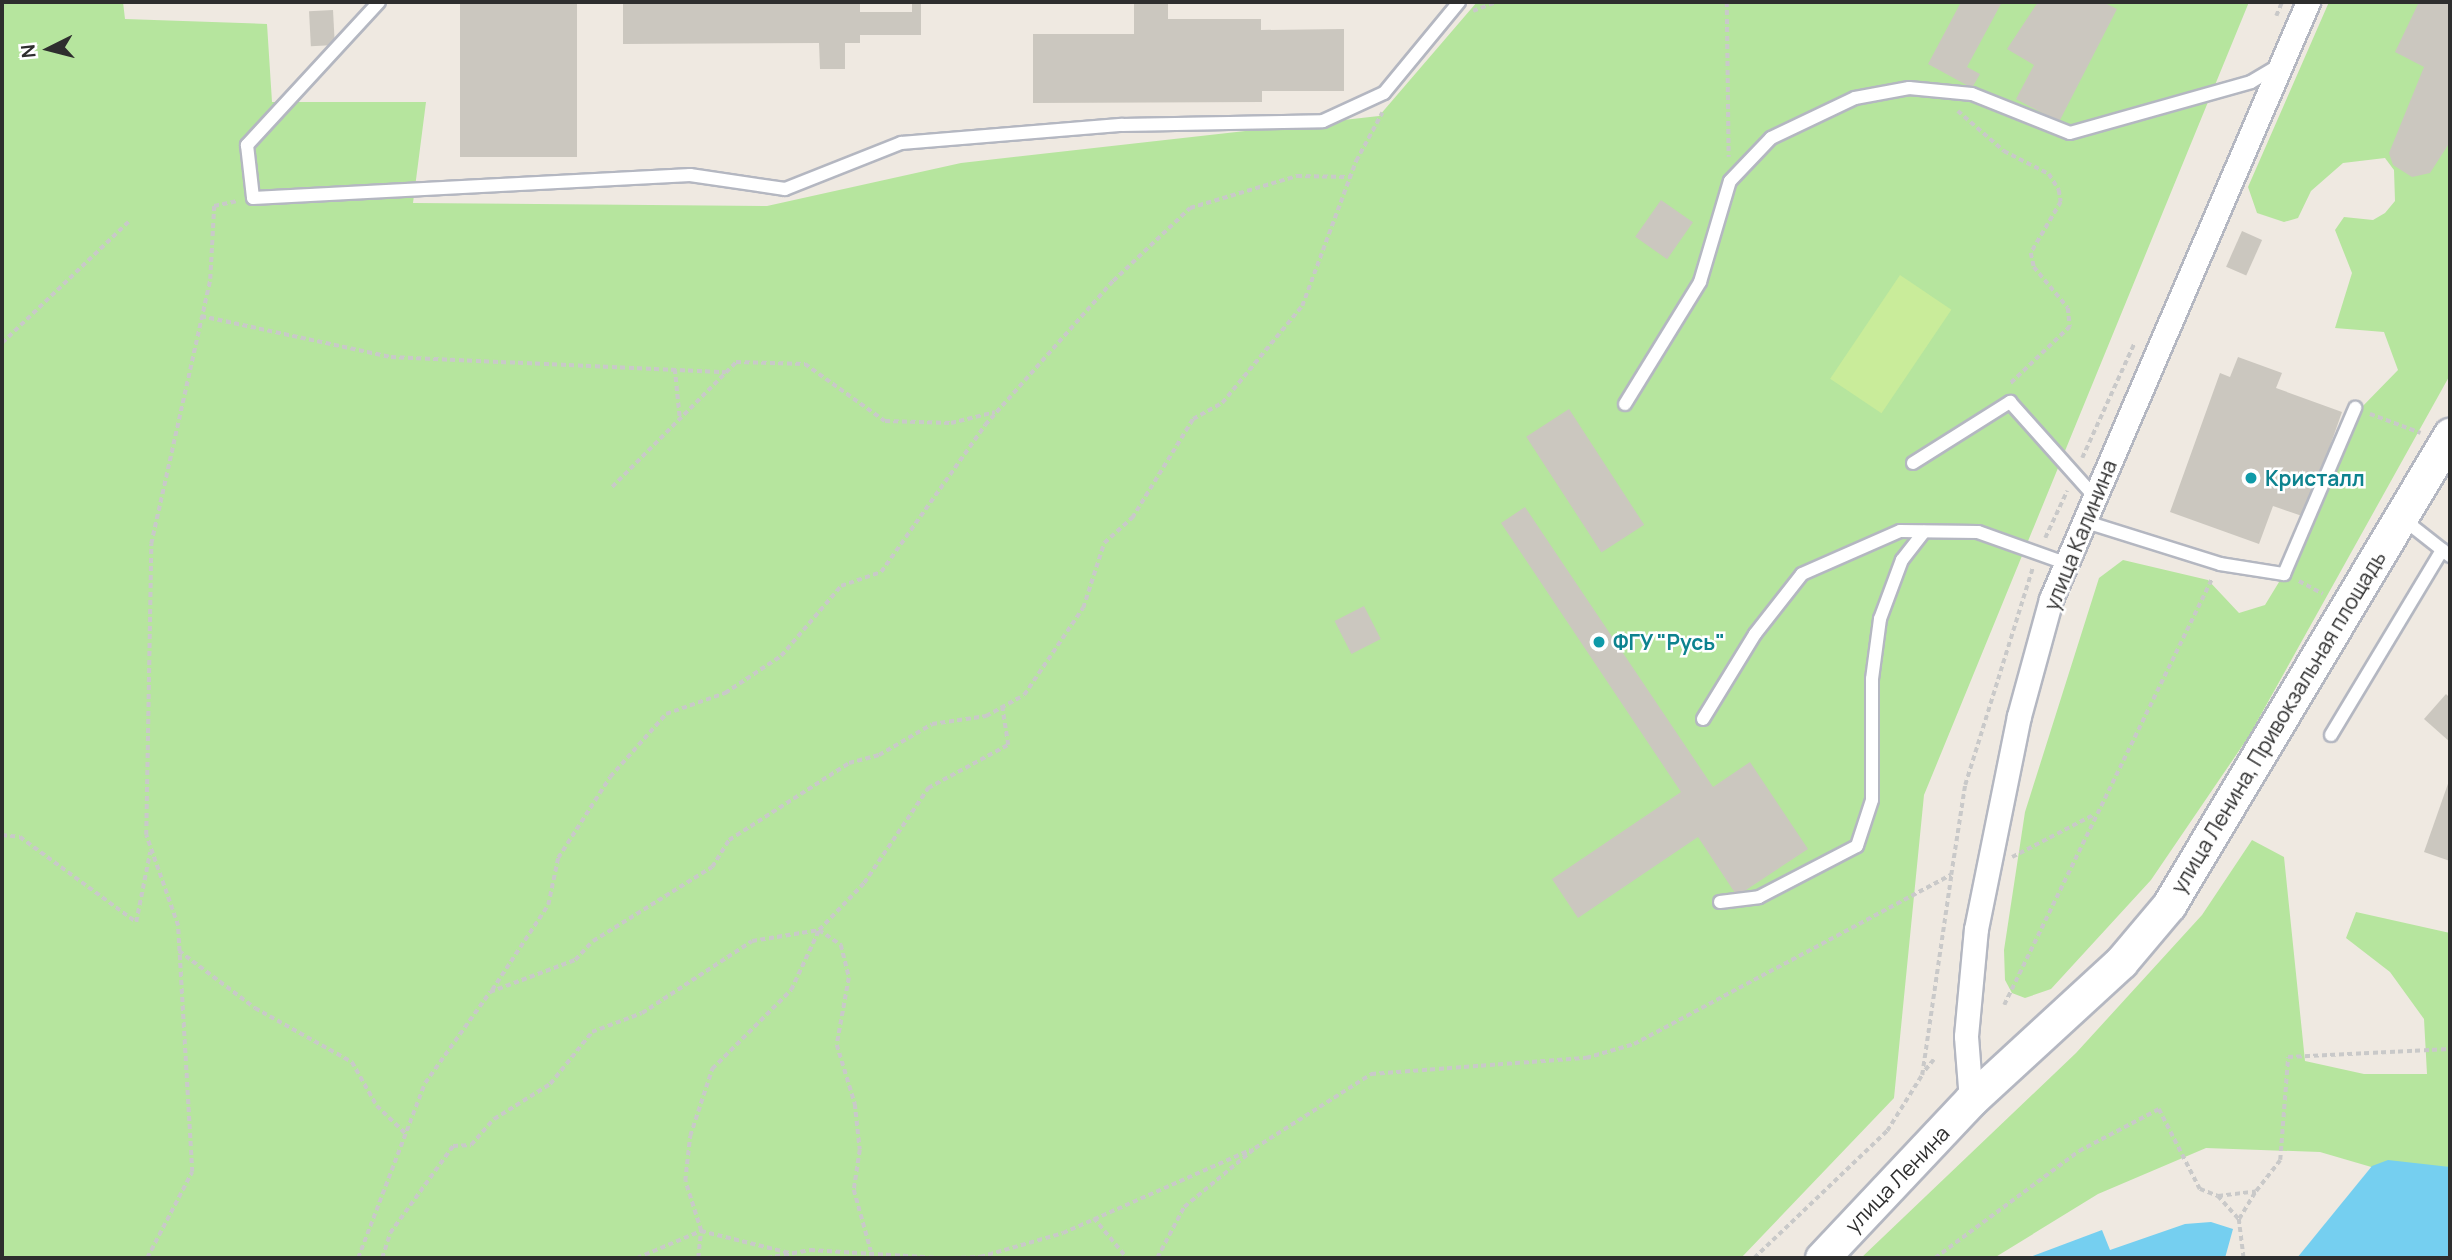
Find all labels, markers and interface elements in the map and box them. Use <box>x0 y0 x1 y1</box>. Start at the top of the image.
north arrow <box>14 14 84 84</box>
text: N <box>14 43 42 59</box>
street label: улица Калинина <box>2038 456 2122 614</box>
place label: Кристалл <box>2265 465 2365 491</box>
marker: Кристалл <box>2243 470 2259 486</box>
street label: улица Ленина, Привокзальная площадь <box>2165 546 2391 898</box>
place label: ФГУ "Русь" <box>1613 629 1726 655</box>
marker: ФГУ "Русь" <box>1591 634 1607 650</box>
street label: улица Ленина <box>1840 1120 1954 1238</box>

